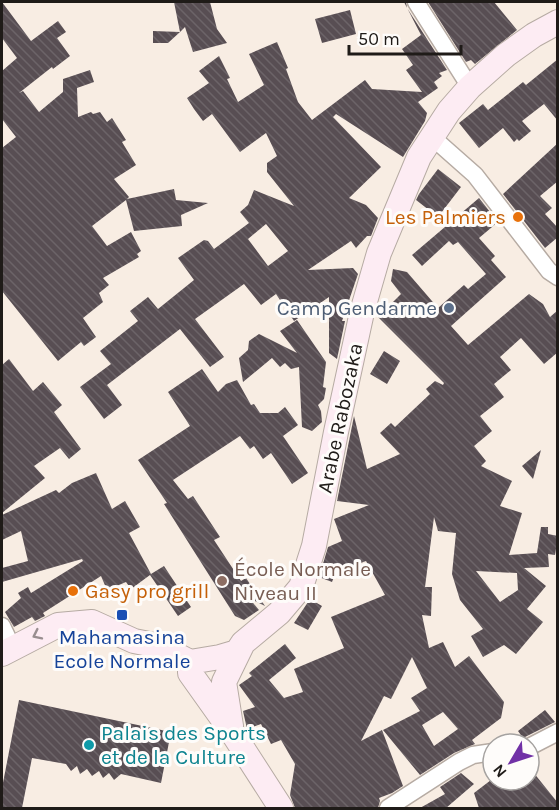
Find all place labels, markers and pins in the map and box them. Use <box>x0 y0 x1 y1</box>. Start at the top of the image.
place label: Les Palmiers <box>385 205 506 229</box>
marker: Les Palmiers <box>511 210 525 224</box>
place label: Camp Gendarme <box>277 296 437 320</box>
marker: Camp Gendarme <box>442 301 456 315</box>
place label: École Normale Niveau II <box>234 557 371 605</box>
marker: École Normale Niveau II <box>215 574 229 588</box>
place label: Gasy pro grill <box>85 579 209 603</box>
marker: Gasy pro grill <box>66 584 80 598</box>
marker: Mahamasina Ecole Normale <box>115 608 129 622</box>
place label: Mahamasina Ecole Normale <box>53 625 191 673</box>
place label: Palais des Sports et de la Culture <box>101 721 266 769</box>
marker: Palais des Sports et de la Culture <box>82 738 96 752</box>

